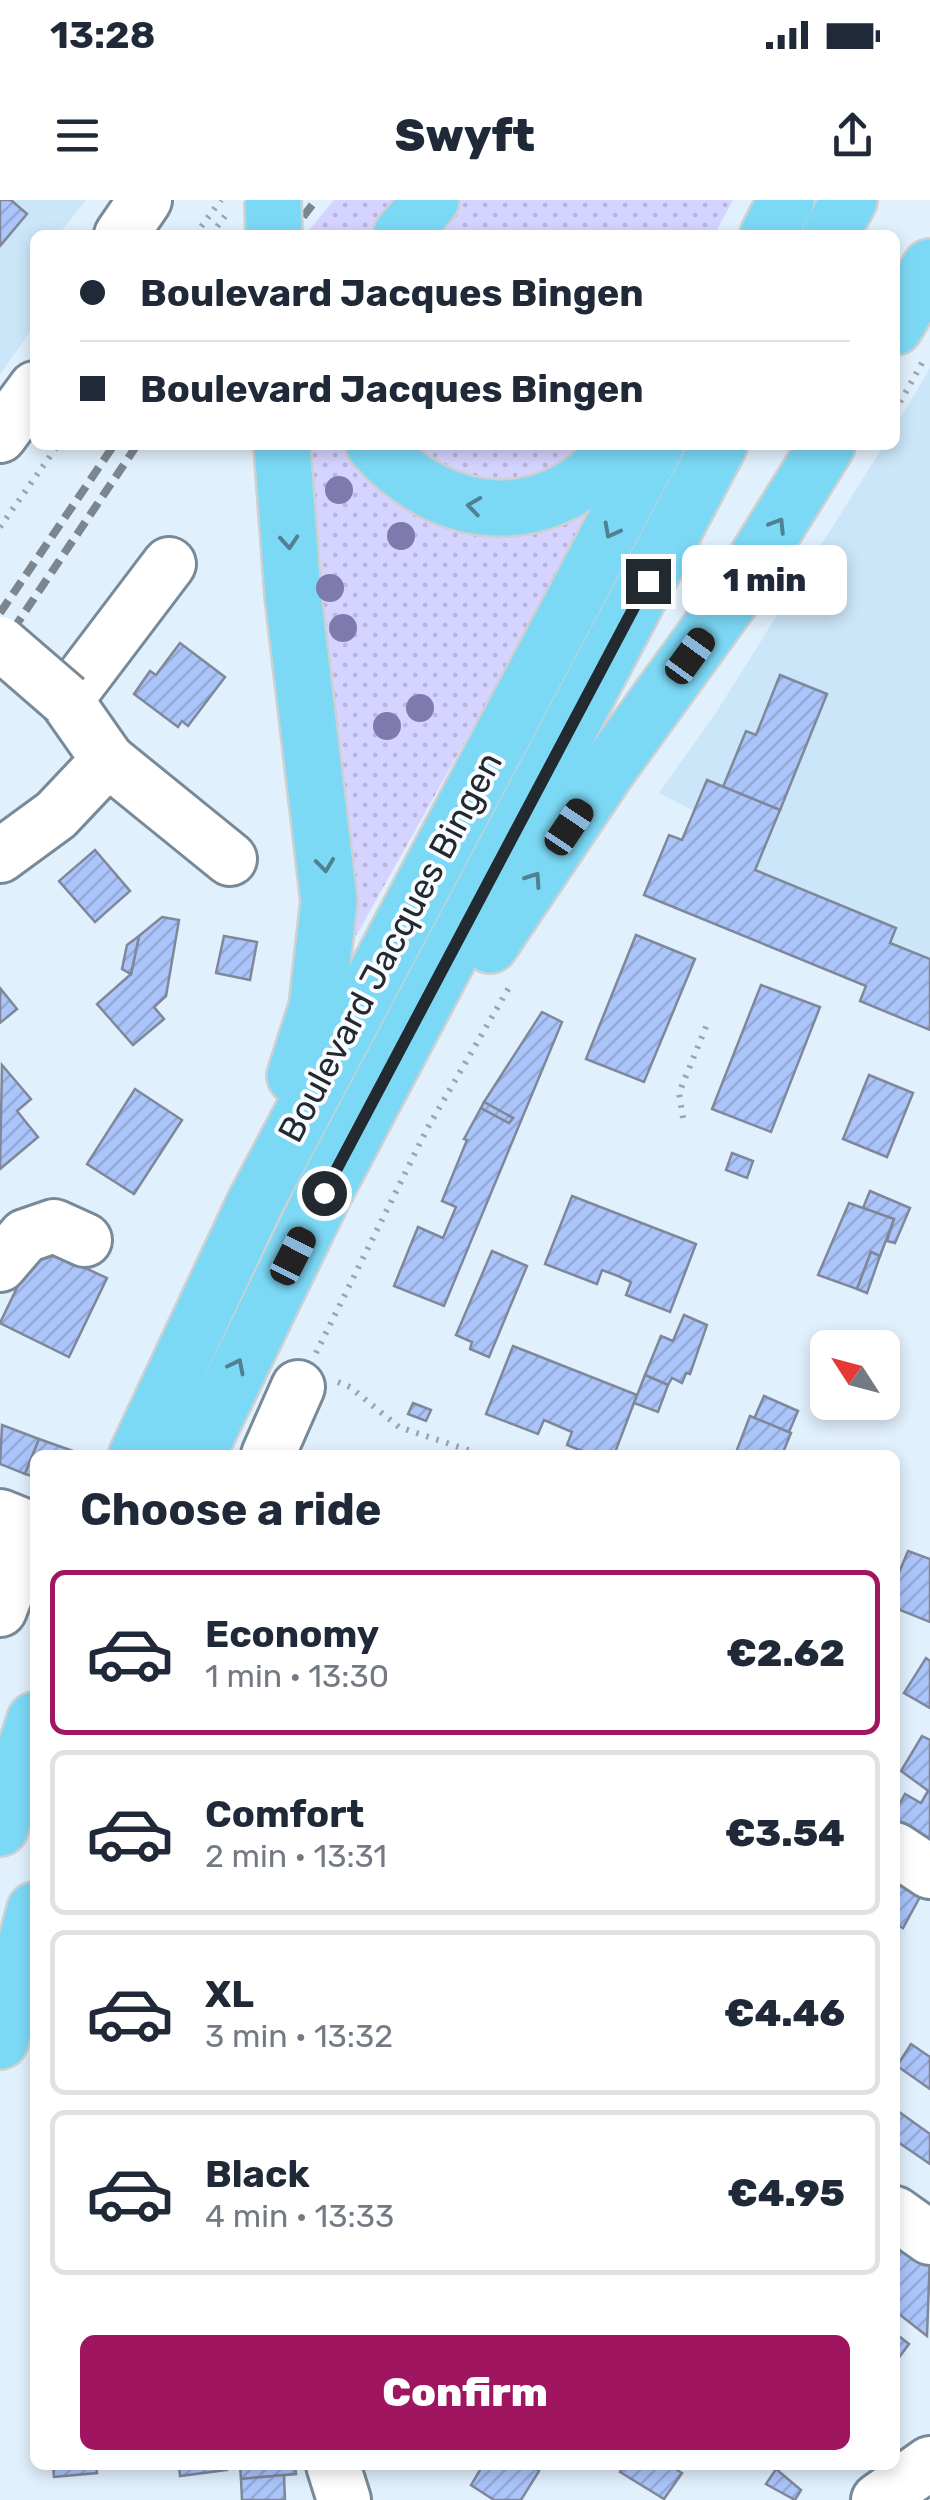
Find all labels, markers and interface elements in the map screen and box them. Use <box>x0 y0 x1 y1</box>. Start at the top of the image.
text: 13:28 <box>50 12 155 58</box>
icon: menu <box>50 108 105 163</box>
icon: share <box>825 108 880 163</box>
text: Swyft <box>395 109 535 162</box>
text: Boulevard Jacques Bingen <box>140 270 644 316</box>
text: Boulevard Jacques Bingen <box>140 366 644 412</box>
one-way arrow <box>466 496 482 517</box>
one-way arrow <box>766 518 785 536</box>
one-way arrow <box>603 521 623 539</box>
one-way arrow <box>278 535 299 551</box>
callout: 1 min <box>683 546 848 616</box>
route end <box>626 559 671 604</box>
text: 1 min <box>723 561 806 599</box>
car <box>660 623 720 689</box>
street label: Boulevard Jacques Bingen <box>269 745 511 1149</box>
car <box>540 794 598 860</box>
one-way arrow <box>314 858 335 874</box>
one-way arrow <box>522 872 541 890</box>
route start <box>302 1171 347 1216</box>
car <box>266 1222 320 1290</box>
north arrow <box>810 1330 900 1420</box>
map controls <box>810 1330 900 1420</box>
one-way arrow <box>225 1359 244 1377</box>
text: Choose a ride <box>80 1483 382 1536</box>
icon: car <box>85 1608 175 1698</box>
text: Economy <box>205 1611 379 1657</box>
text: €2.62 <box>726 1630 845 1676</box>
text: 1 min · 13:30 <box>205 1657 389 1695</box>
icon: car <box>85 1788 175 1878</box>
text: Comfort <box>205 1791 364 1837</box>
text: €3.54 <box>725 1810 845 1856</box>
text: 2 min · 13:31 <box>205 1837 387 1875</box>
icon: car <box>85 1968 175 2058</box>
text: XL <box>205 1971 254 2017</box>
text: €4.46 <box>724 1990 845 2036</box>
text: 3 min · 13:32 <box>205 2017 393 2055</box>
icon: car <box>85 2148 175 2238</box>
text: Black <box>205 2151 310 2197</box>
text: €4.95 <box>727 2170 845 2216</box>
text: 4 min · 13:33 <box>205 2197 394 2235</box>
button: Confirm <box>80 2335 850 2450</box>

